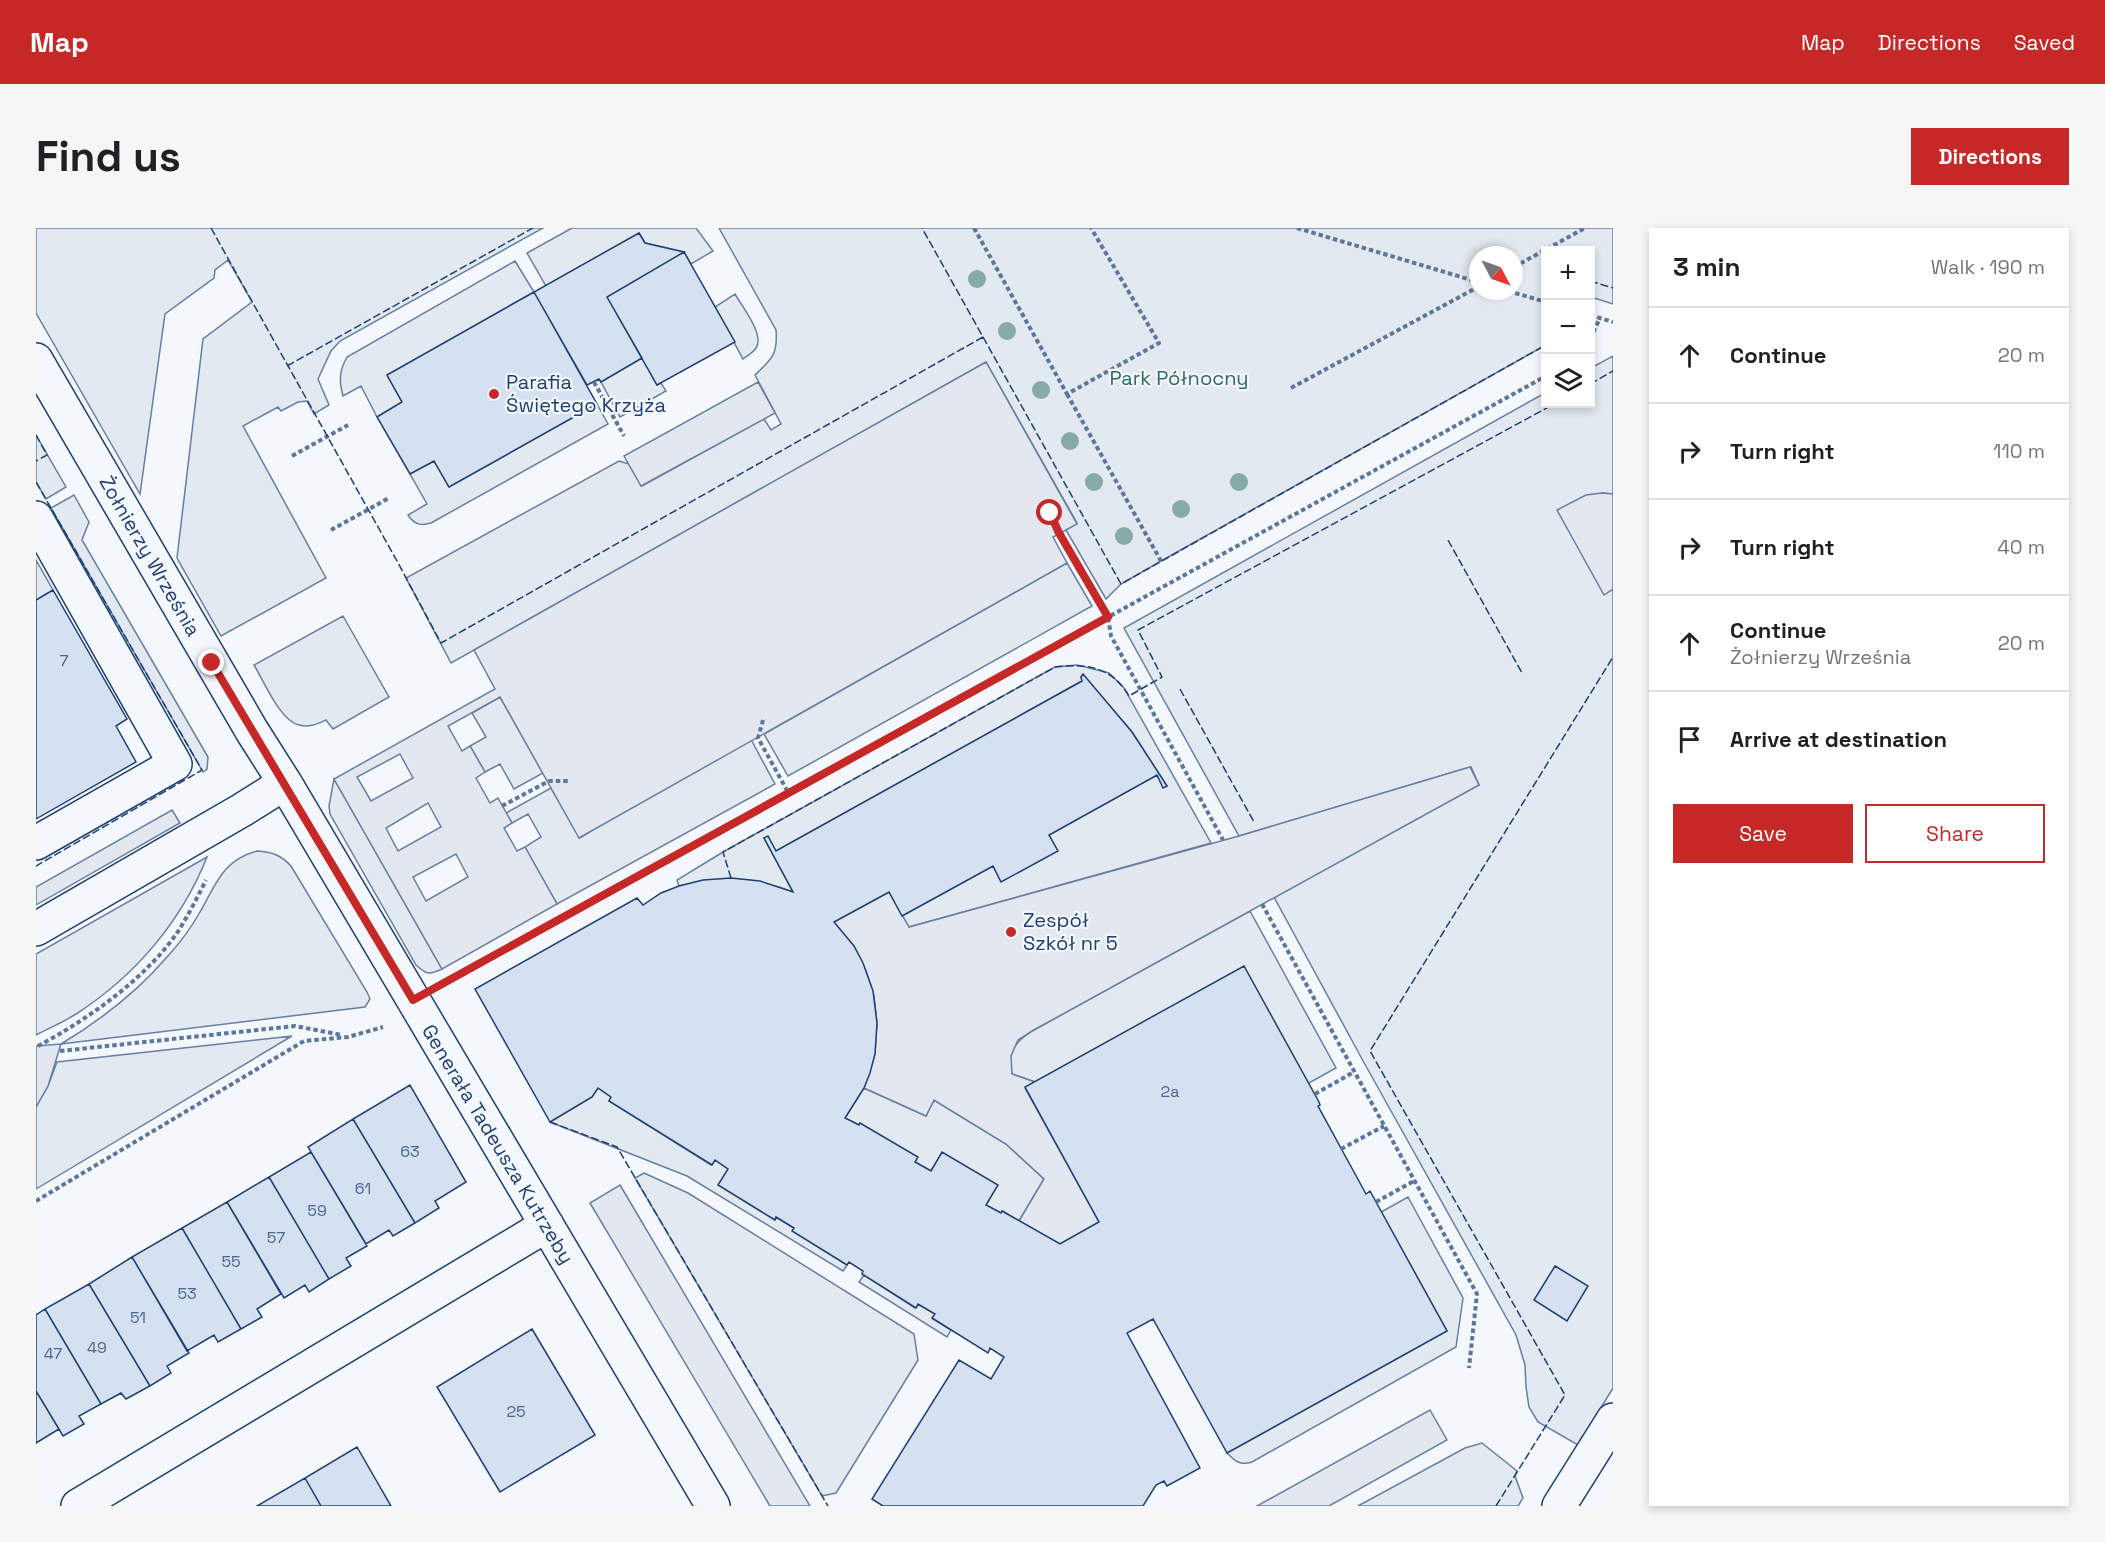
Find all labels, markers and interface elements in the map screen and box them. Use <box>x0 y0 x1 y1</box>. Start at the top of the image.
text: Map <box>30 24 89 60</box>
text: Map <box>1801 29 1845 56</box>
text: Directions <box>1878 29 1981 56</box>
text: Saved <box>2014 29 2075 56</box>
button: Directions <box>1911 128 2069 185</box>
text: Find us <box>36 130 181 183</box>
north arrow <box>1469 246 1523 300</box>
map controls <box>1541 246 1595 408</box>
button: + <box>1541 246 1595 300</box>
text: 3 min <box>1673 250 1741 284</box>
text: Walk · 190 m <box>1931 254 2045 280</box>
button: − <box>1541 300 1595 354</box>
icon: ahead <box>1673 339 1706 372</box>
text: Continue <box>1730 341 1826 369</box>
text: 20 m <box>1998 342 2045 368</box>
button: layers <box>1541 354 1595 408</box>
park label: Park Północny <box>1109 365 1249 391</box>
place label: Parafia Świętego Krzyża <box>506 369 666 418</box>
marker: Parafia Świętego Krzyża <box>487 387 501 401</box>
icon: right <box>1673 435 1706 468</box>
text: Turn right <box>1730 437 1835 465</box>
text: 110 m <box>1993 438 2045 464</box>
street label: Żołnierzy Września <box>93 471 207 641</box>
route start <box>1036 499 1062 525</box>
icon: right <box>1673 531 1706 564</box>
text: Turn right <box>1730 533 1835 561</box>
text: 40 m <box>1997 534 2045 560</box>
text: Continue <box>1730 616 1826 644</box>
icon: ahead <box>1673 627 1706 660</box>
text: 20 m <box>1998 630 2045 656</box>
text: Żołnierzy Września <box>1730 644 1911 670</box>
route end <box>198 649 224 675</box>
house number: 7 <box>59 650 69 671</box>
icon: arrive <box>1673 723 1706 756</box>
text: Arrive at destination <box>1730 725 1947 753</box>
button: Save <box>1673 804 1853 863</box>
button: Share <box>1865 804 2045 863</box>
place label: Zespół Szkół nr 5 <box>1023 907 1118 956</box>
marker: Zespół Szkół nr 5 <box>1004 925 1018 939</box>
street label: Generała Tadeusza Kutrzeby <box>416 1019 580 1269</box>
house number: 2a <box>1161 1081 1179 1102</box>
house number: 63 <box>400 1141 420 1162</box>
house number: 61 <box>355 1178 371 1199</box>
house number: 59 <box>307 1200 327 1221</box>
house number: 57 <box>267 1227 285 1248</box>
house number: 55 <box>221 1251 241 1272</box>
house number: 53 <box>177 1283 197 1304</box>
house number: 51 <box>130 1307 146 1328</box>
house number: 49 <box>87 1337 107 1358</box>
house number: 47 <box>44 1343 62 1364</box>
house number: 25 <box>506 1401 526 1422</box>

